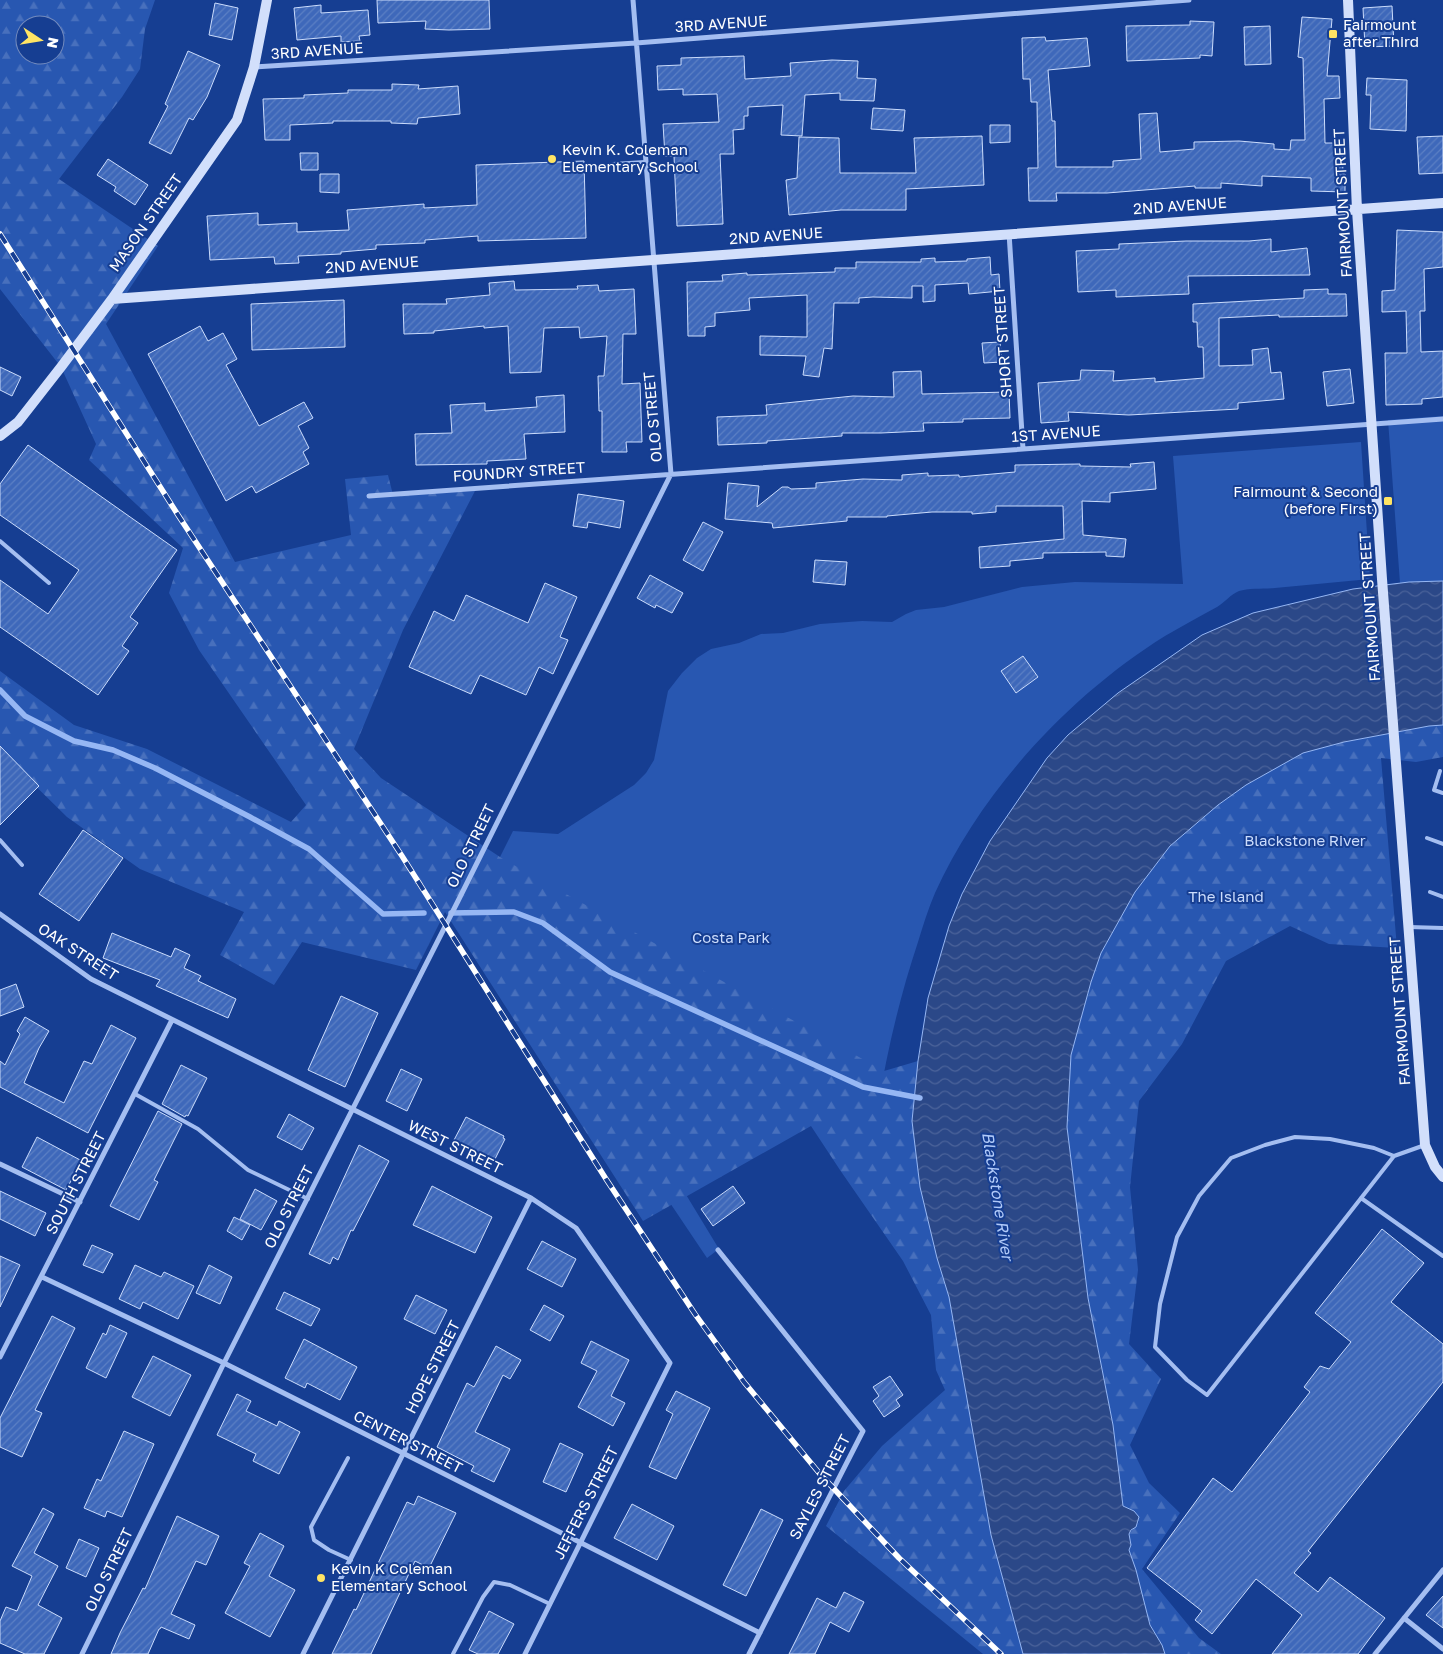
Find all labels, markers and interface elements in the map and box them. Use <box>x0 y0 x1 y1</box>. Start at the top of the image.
street label: 3RD AVENUE <box>674 11 768 35</box>
north arrow <box>15 15 65 65</box>
place label: Fairmount after Third <box>1343 15 1419 50</box>
marker: Fairmount after Third <box>1327 28 1339 40</box>
text: N <box>44 36 63 50</box>
street label: 3RD AVENUE <box>270 38 364 62</box>
street label: FAIRMOUNT STREET <box>1329 128 1355 278</box>
place label: Kevin K. Coleman Elementary School <box>562 140 698 175</box>
marker: Kevin K. Coleman Elementary School <box>546 153 558 165</box>
street label: MASON STREET <box>105 170 186 275</box>
street label: 2ND AVENUE <box>1133 193 1227 217</box>
street label: 2ND AVENUE <box>729 223 823 247</box>
street label: 2ND AVENUE <box>325 252 419 276</box>
street label: SHORT STREET <box>989 286 1015 399</box>
street label: OLO STREET <box>639 371 665 463</box>
street label: 1ST AVENUE <box>1011 421 1101 445</box>
street label: FOUNDRY STREET <box>452 457 586 485</box>
place label: Fairmount & Second (before First) <box>1233 482 1378 517</box>
marker: Fairmount & Second (before First) <box>1382 495 1394 507</box>
street label: FAIRMOUNT STREET <box>1355 532 1383 682</box>
street label: OLO STREET <box>442 801 498 890</box>
park label: Blackstone River <box>1244 831 1366 849</box>
park label: The Island <box>1188 887 1264 905</box>
street label: OAK STREET <box>35 919 122 984</box>
park label: Costa Park <box>692 928 770 946</box>
street label: FAIRMOUNT STREET <box>1385 936 1413 1086</box>
street label: WEST STREET <box>405 1115 506 1177</box>
street label: SOUTH STREET <box>41 1128 109 1237</box>
water label: Blackstone River <box>978 1130 1018 1264</box>
street label: OLO STREET <box>260 1162 317 1251</box>
street label: HOPE STREET <box>401 1317 463 1416</box>
street label: CENTER STREET <box>351 1406 466 1476</box>
street label: SAYLES STREET <box>785 1431 853 1542</box>
street label: JEFFERS STREET <box>549 1443 621 1562</box>
street label: OLO STREET <box>80 1525 136 1614</box>
place label: Kevin K Coleman Elementary School <box>331 1559 467 1594</box>
marker: Kevin K Coleman Elementary School <box>315 1572 327 1584</box>

